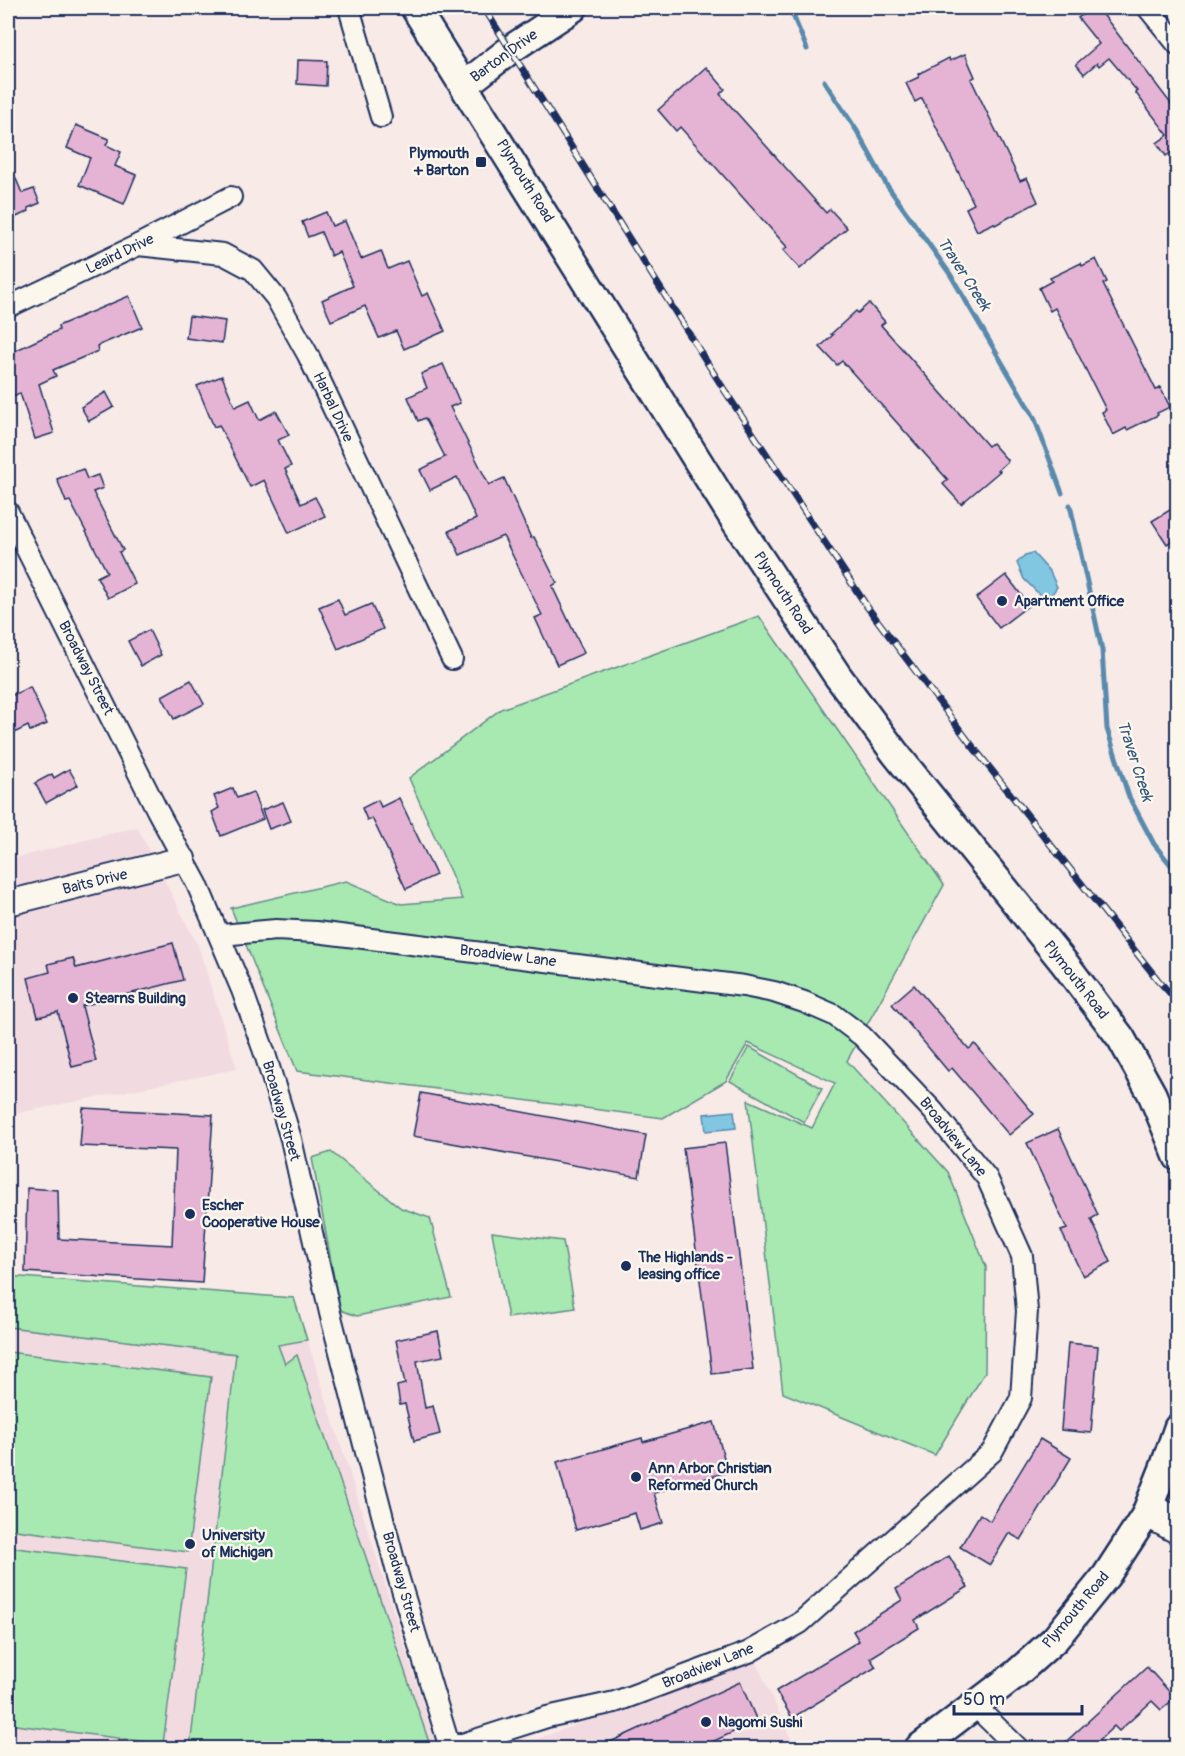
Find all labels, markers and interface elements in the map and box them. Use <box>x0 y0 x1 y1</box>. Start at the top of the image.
street label: Barton Drive <box>467 25 542 87</box>
street label: Plymouth Road <box>492 136 558 226</box>
place label: Plymouth + Barton <box>409 144 469 180</box>
marker: Plymouth + Barton <box>474 155 488 169</box>
street label: Leaird Drive <box>83 229 158 279</box>
water label: Traver Creek <box>933 234 996 316</box>
street label: Harbal Drive <box>309 369 358 446</box>
street label: Plymouth Road <box>749 548 817 638</box>
place label: Apartment Office <box>1014 592 1125 611</box>
marker: Apartment Office <box>995 594 1009 608</box>
street label: Broadway Street <box>54 618 118 719</box>
water label: Traver Creek <box>1113 718 1158 805</box>
street label: Baits Drive <box>61 865 130 899</box>
street label: Plymouth Road <box>1039 937 1113 1023</box>
street label: Broadview Lane <box>459 941 558 971</box>
place label: Stearns Building <box>85 989 186 1008</box>
marker: Stearns Building <box>66 991 80 1005</box>
street label: Broadway Street <box>258 1059 305 1164</box>
street label: Broadview Lane <box>915 1093 991 1181</box>
place label: Escher Cooperative House <box>202 1196 320 1232</box>
marker: Escher Cooperative House <box>183 1207 197 1221</box>
place label: The Highlands - leasing office <box>637 1248 734 1284</box>
marker: The Highlands - leasing office <box>619 1259 633 1273</box>
place label: Ann Arbor Christian Reformed Church <box>648 1459 772 1495</box>
marker: Ann Arbor Christian Reformed Church <box>629 1470 643 1484</box>
place label: University of Michigan <box>201 1526 273 1562</box>
street label: Broadway Street <box>378 1530 425 1635</box>
marker: University of Michigan <box>183 1537 197 1551</box>
street label: Plymouth Road <box>1038 1568 1114 1652</box>
street label: Broadview Lane <box>659 1639 757 1693</box>
scale bar <box>954 1678 1082 1716</box>
text: 50 m <box>963 1688 1005 1711</box>
place label: Nagomi Sushi <box>718 1713 803 1732</box>
marker: Nagomi Sushi <box>699 1715 713 1729</box>

